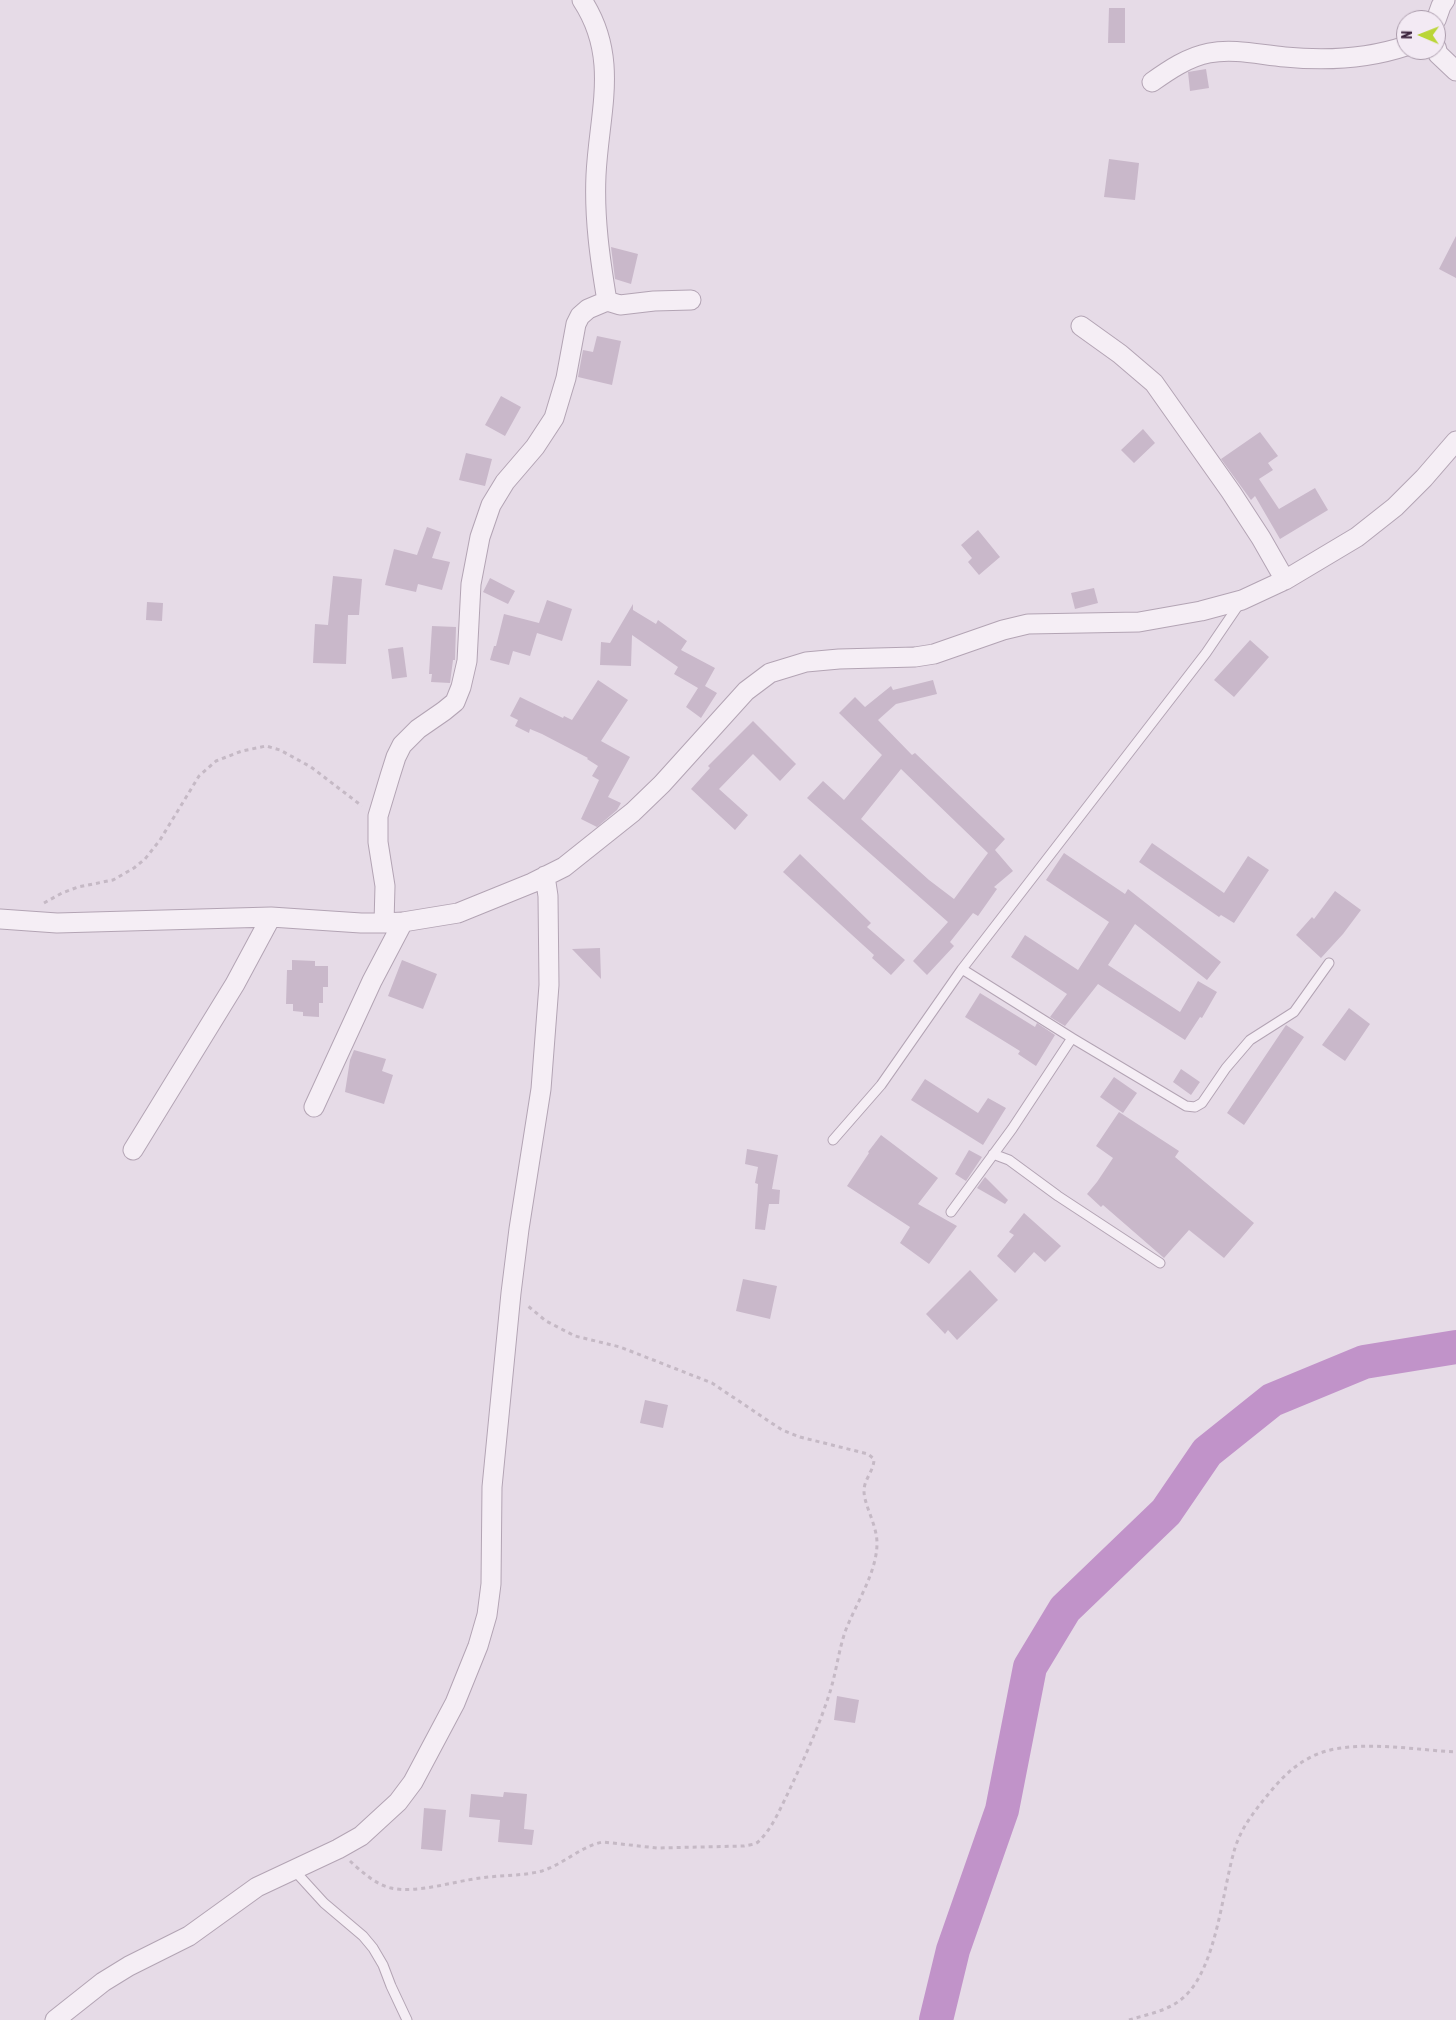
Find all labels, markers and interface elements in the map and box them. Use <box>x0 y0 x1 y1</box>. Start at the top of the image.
north arrow <box>1396 10 1446 60</box>
text: N <box>1399 30 1415 39</box>

